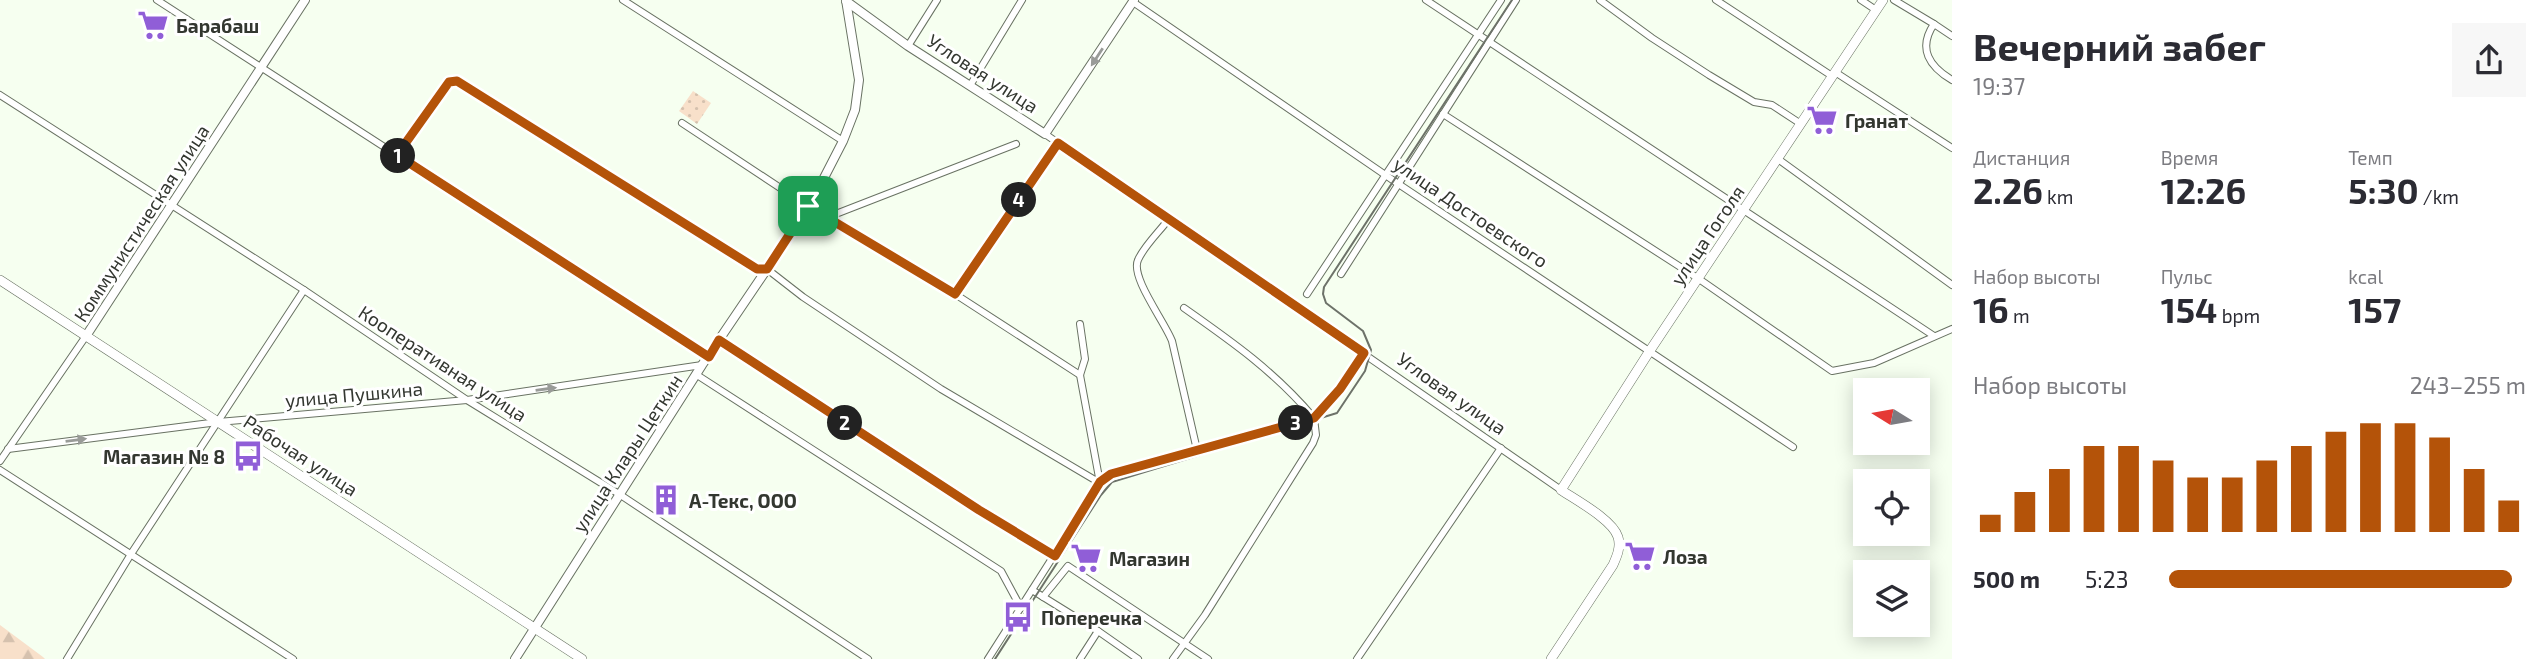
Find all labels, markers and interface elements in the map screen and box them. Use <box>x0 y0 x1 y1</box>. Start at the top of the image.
supermarket icon: Барабаш <box>136 8 170 42</box>
place label: Барабаш <box>176 14 259 37</box>
text: Вечерний забег <box>1973 23 2266 69</box>
button: share <box>2452 23 2526 97</box>
street label: Угловая улица <box>923 29 1043 118</box>
one-way arrow <box>1090 47 1103 67</box>
text: 19:37 <box>1973 72 2025 100</box>
supermarket icon: Гранат <box>1805 103 1839 137</box>
place label: Гранат <box>1845 109 1908 132</box>
street label: Коммунистическая улица <box>69 120 214 327</box>
pin: 1 <box>380 138 416 174</box>
text: 1 <box>393 144 402 167</box>
text: Дистанция <box>1973 146 2070 169</box>
text: Время <box>2161 146 2218 169</box>
text: Темп <box>2348 146 2393 169</box>
street label: улица Достоевского <box>1389 152 1553 273</box>
text: 2.26 <box>1973 169 2043 211</box>
text: 12:26 <box>2161 169 2246 211</box>
text: 5:30 <box>2348 169 2419 211</box>
pin <box>778 176 838 236</box>
street label: улица Гоголя <box>1665 181 1750 290</box>
pin: 4 <box>1002 182 1036 218</box>
text: km <box>2043 185 2073 208</box>
text: /km <box>2419 185 2459 208</box>
icon: arrive <box>789 187 827 225</box>
text: 4 <box>1012 188 1025 211</box>
text: Набор высоты <box>1973 265 2100 288</box>
text: Пульс <box>2161 265 2213 288</box>
text: kcal <box>2348 265 2383 288</box>
text: 16 <box>1973 288 2009 330</box>
text: 154 <box>2161 288 2217 330</box>
text: 157 <box>2348 288 2401 330</box>
street label: Кооперативная улица <box>354 300 531 427</box>
text: m <box>2009 304 2030 327</box>
text: bpm <box>2217 304 2260 327</box>
street label: Угловая улица <box>1393 347 1511 440</box>
street label: улица Клары Цеткин <box>567 370 687 537</box>
text: Набор высоты <box>1973 371 2127 399</box>
text: 243–255 m <box>2410 371 2526 399</box>
street label: улица Пушкина <box>284 377 424 412</box>
north arrow <box>1853 378 1930 455</box>
map controls <box>1853 378 1930 637</box>
one-way arrow <box>535 383 557 394</box>
pin: 2 <box>828 406 862 440</box>
pin: 3 <box>1278 406 1314 440</box>
street label: Рабочая улица <box>239 409 362 501</box>
text: 2 <box>839 411 850 434</box>
text: 3 <box>1290 411 1301 434</box>
one-way arrow <box>65 435 87 446</box>
bus stop icon: Магазин № 8 <box>231 439 265 473</box>
place label: Магазин № 8 <box>103 445 225 468</box>
button: locate <box>1853 469 1930 546</box>
building icon: А-Текс, ООО <box>649 483 683 517</box>
place label: А-Текс, ООО <box>689 489 797 512</box>
supermarket icon: Лоза <box>1623 539 1657 573</box>
supermarket icon: Магазин <box>1069 541 1103 575</box>
place label: Лоза <box>1663 545 1708 568</box>
place label: Магазин <box>1109 547 1190 570</box>
button: layers <box>1853 560 1930 637</box>
text: 500 m <box>1973 565 2040 593</box>
text: 5:23 <box>2085 565 2128 593</box>
bus stop icon: Поперечка <box>1001 600 1035 634</box>
place label: Поперечка <box>1041 606 1142 629</box>

